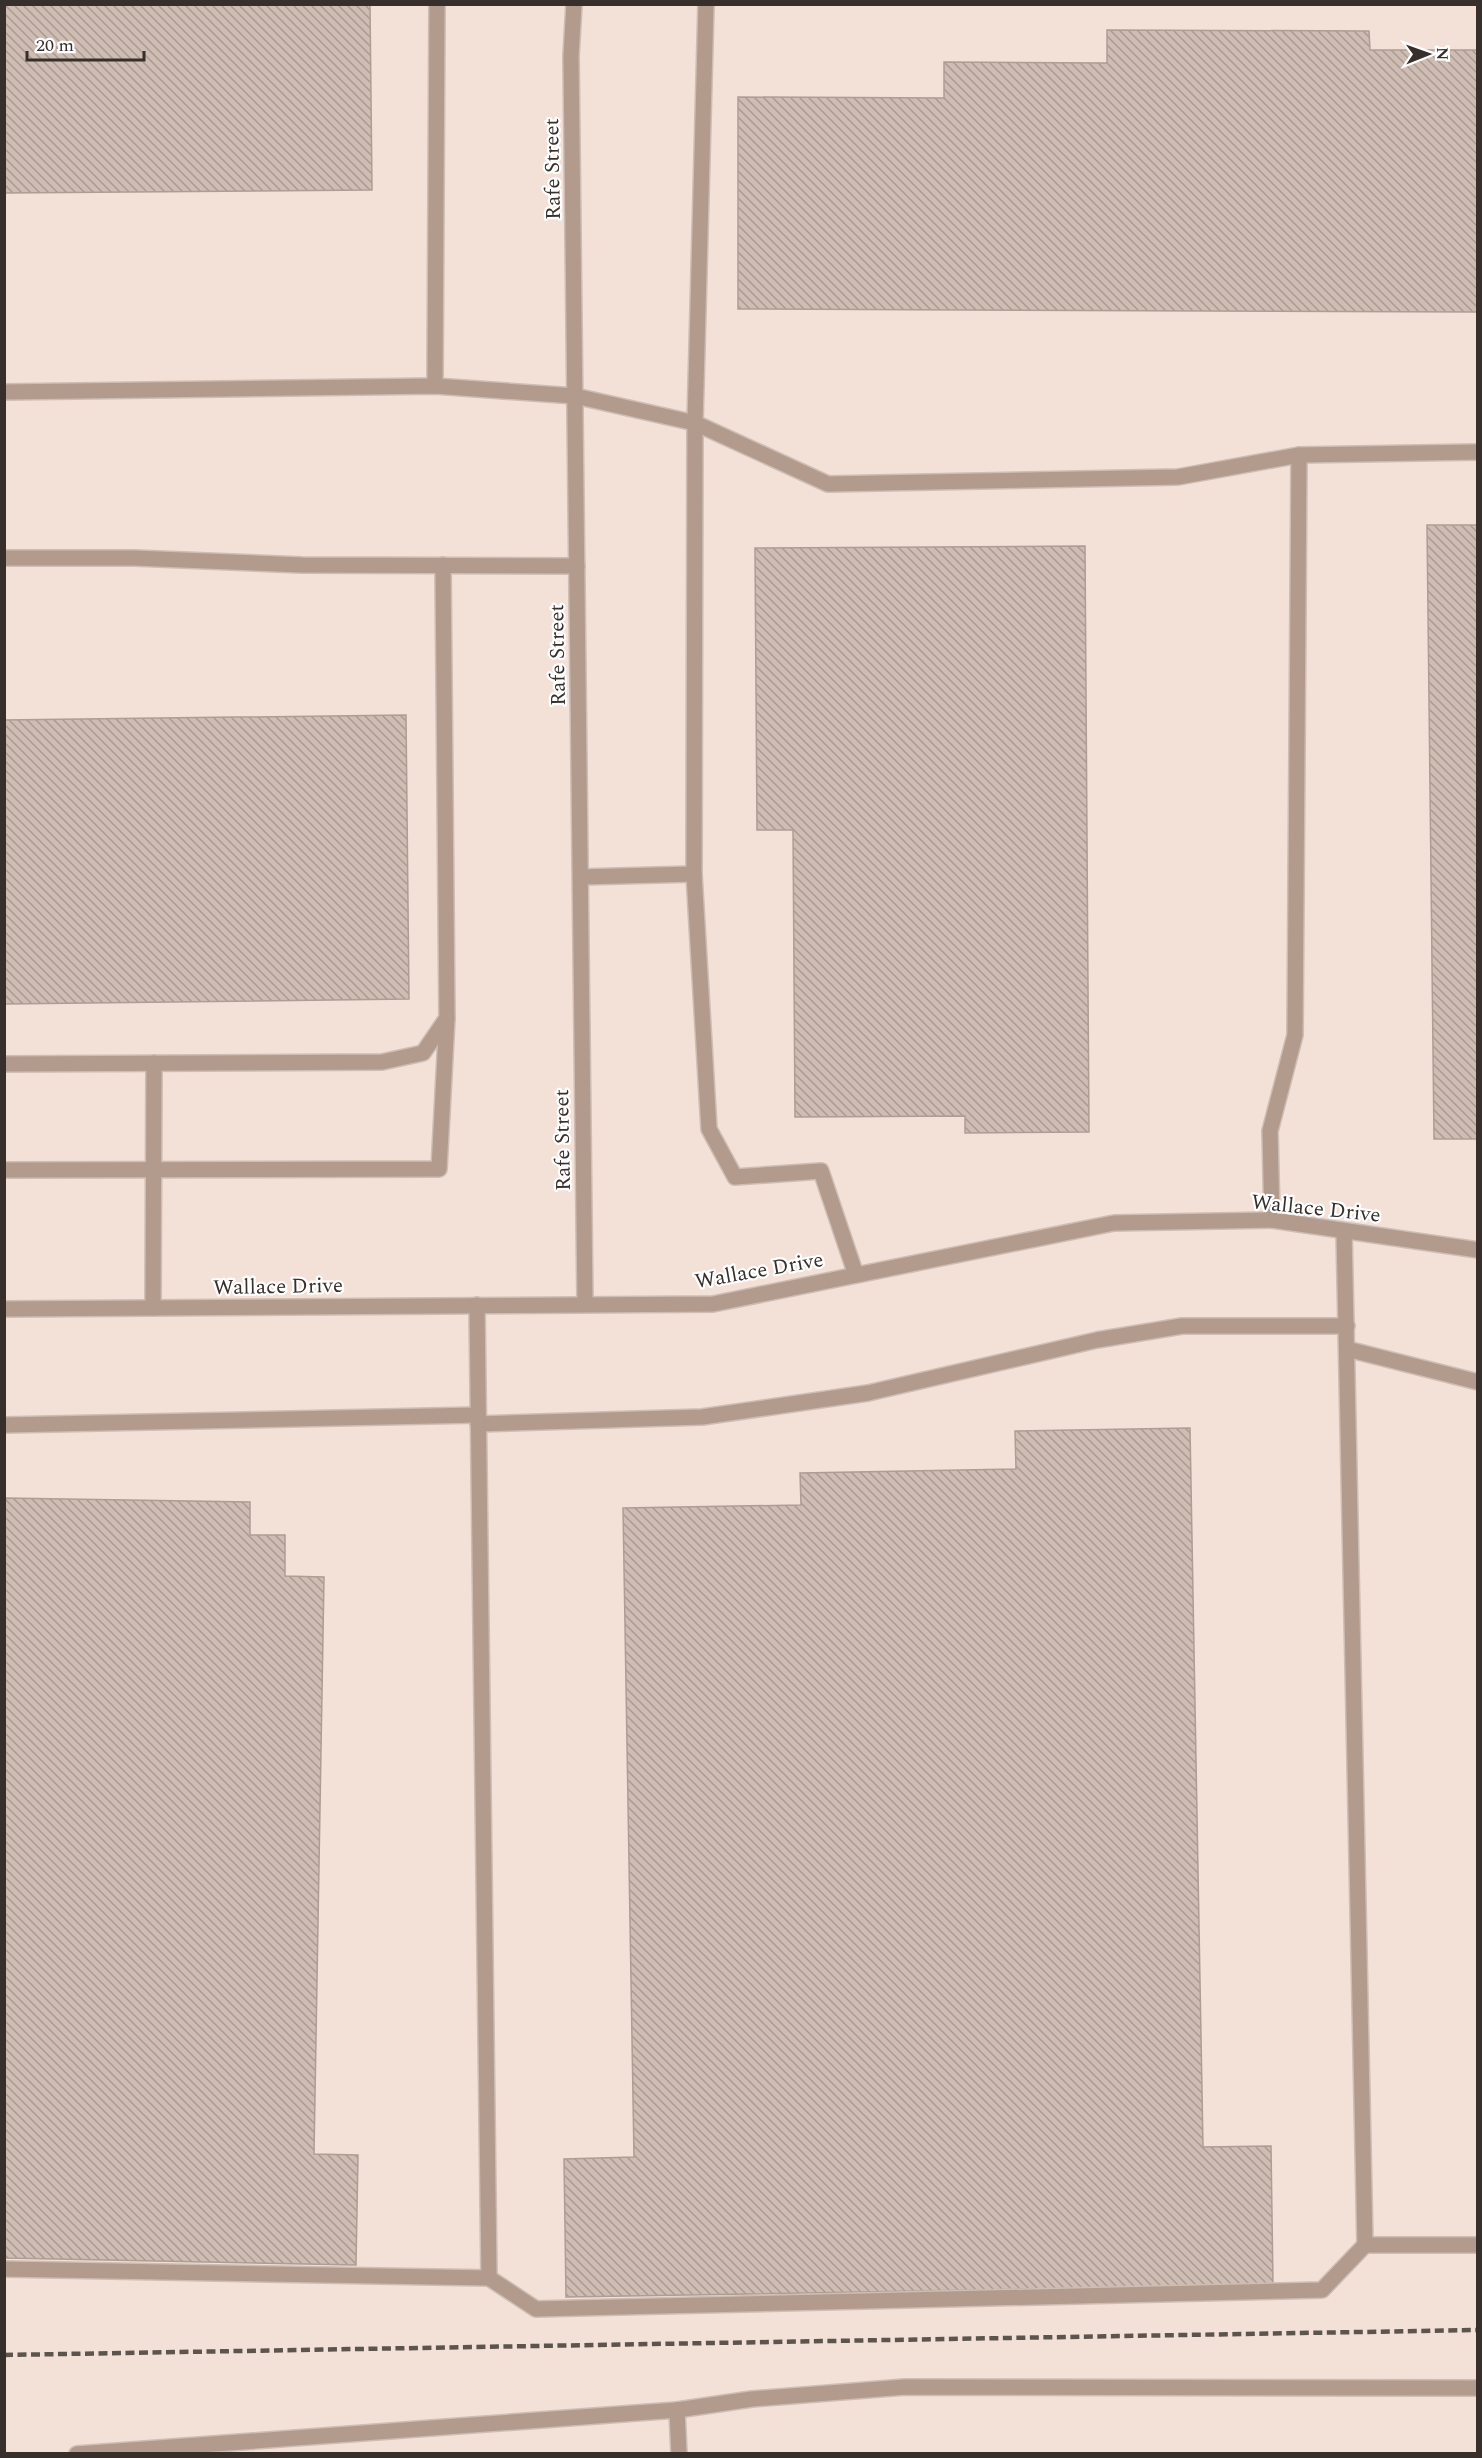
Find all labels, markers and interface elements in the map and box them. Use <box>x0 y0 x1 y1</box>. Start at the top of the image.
scale bar <box>27 24 144 62</box>
north arrow <box>1398 24 1458 84</box>
text: 20 m <box>36 32 74 59</box>
text: N <box>1430 47 1454 60</box>
street label: Rafe Street <box>536 118 570 220</box>
street label: Rafe Street <box>541 604 575 706</box>
street label: Rafe Street <box>546 1089 580 1191</box>
street label: Wallace Drive <box>1250 1186 1382 1232</box>
street label: Wallace Drive <box>692 1244 826 1298</box>
street label: Wallace Drive <box>213 1270 343 1304</box>

